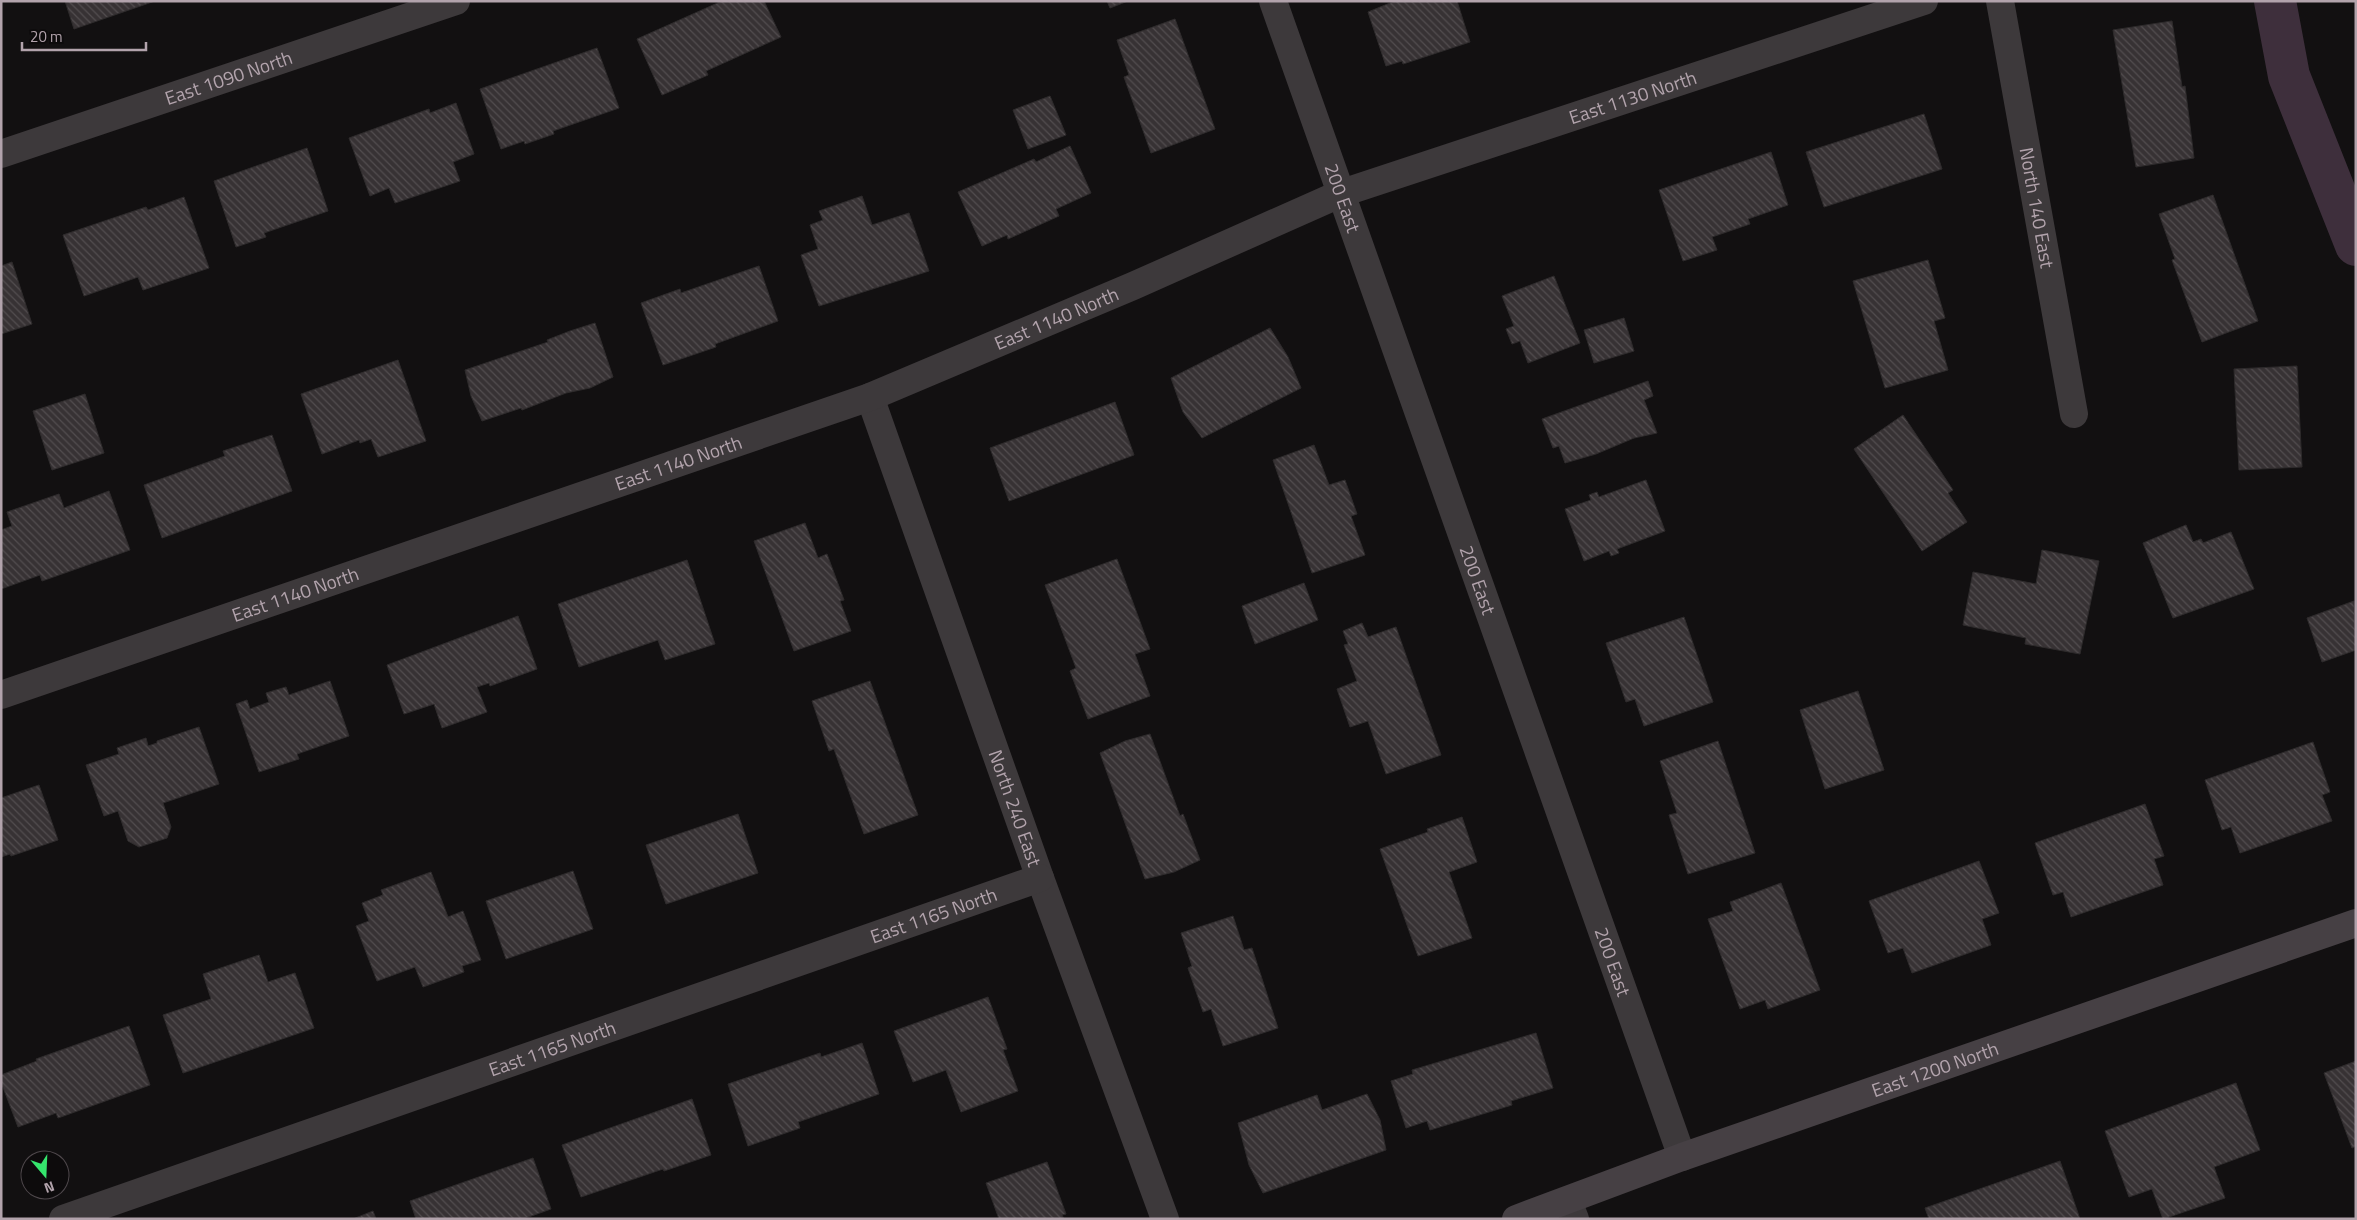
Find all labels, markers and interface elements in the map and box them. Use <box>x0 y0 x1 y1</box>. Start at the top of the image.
scale bar <box>22 20 146 52</box>
text: 20 m <box>30 25 63 48</box>
street label: East 1090 North <box>161 42 296 112</box>
street label: East 1130 North <box>1565 62 1700 131</box>
street label: North 140 East <box>2012 145 2063 271</box>
street label: 200 East <box>1318 159 1369 237</box>
street label: East 1140 North <box>989 279 1123 357</box>
street label: East 1140 North <box>611 427 746 498</box>
street label: 200 East <box>1453 541 1504 619</box>
street label: East 1140 North <box>228 558 363 629</box>
street label: North 240 East <box>982 746 1050 871</box>
street label: East 1165 North <box>866 879 1001 950</box>
street label: 200 East <box>1588 923 1639 1000</box>
street label: East 1165 North <box>484 1012 619 1083</box>
street label: East 1200 North <box>1867 1033 2002 1104</box>
north arrow <box>20 1150 70 1200</box>
text: N <box>41 1176 57 1199</box>

